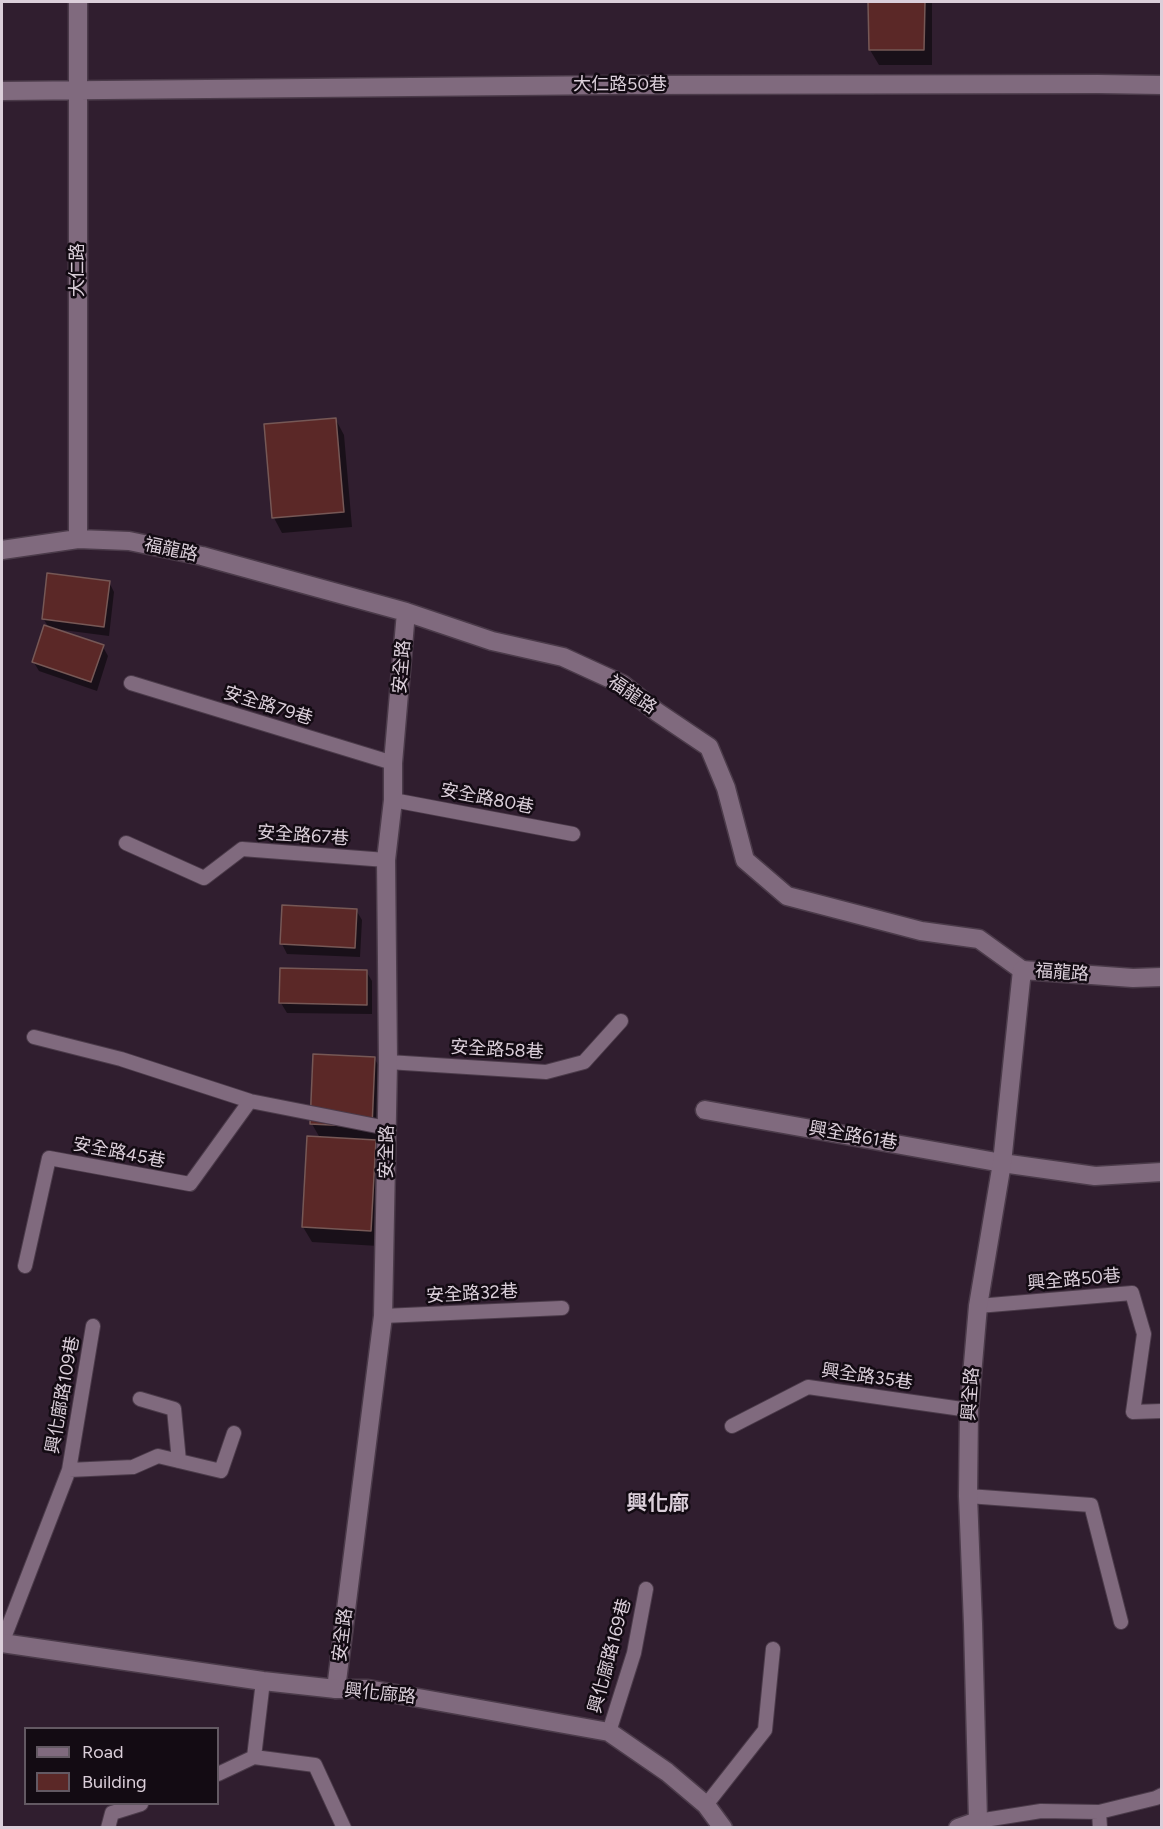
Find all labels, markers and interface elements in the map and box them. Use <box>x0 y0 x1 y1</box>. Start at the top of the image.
street label: 大仁路50巷 <box>573 74 667 96</box>
street label: 大仁路 <box>67 243 89 297</box>
street label: 福龍路 <box>142 534 200 566</box>
street label: 安全路 <box>389 639 415 695</box>
street label: 福龍路 <box>604 671 660 719</box>
street label: 安全路79巷 <box>221 682 315 730</box>
street label: 安全路80巷 <box>439 779 535 819</box>
street label: 安全路67巷 <box>256 822 350 850</box>
street label: 福龍路 <box>1034 960 1090 986</box>
street label: 安全路58巷 <box>450 1037 544 1063</box>
street label: 興全路61巷 <box>807 1118 899 1154</box>
street label: 安全路 <box>376 1125 398 1179</box>
street label: 安全路45巷 <box>71 1133 167 1173</box>
street label: 興全路50巷 <box>1026 1265 1122 1295</box>
street label: 安全路32巷 <box>426 1281 518 1307</box>
street label: 興化廍路109巷 <box>42 1334 84 1456</box>
street label: 興全路35巷 <box>820 1360 914 1394</box>
street label: 興全路 <box>958 1366 984 1422</box>
district label: 興化廍 <box>627 1491 689 1517</box>
street label: 興化廍路169巷 <box>584 1596 636 1716</box>
street label: 安全路 <box>329 1607 357 1663</box>
street label: 興化廍路 <box>343 1679 417 1709</box>
legend <box>24 1727 219 1805</box>
text: Road <box>82 1741 123 1763</box>
text: Building <box>82 1771 147 1793</box>

